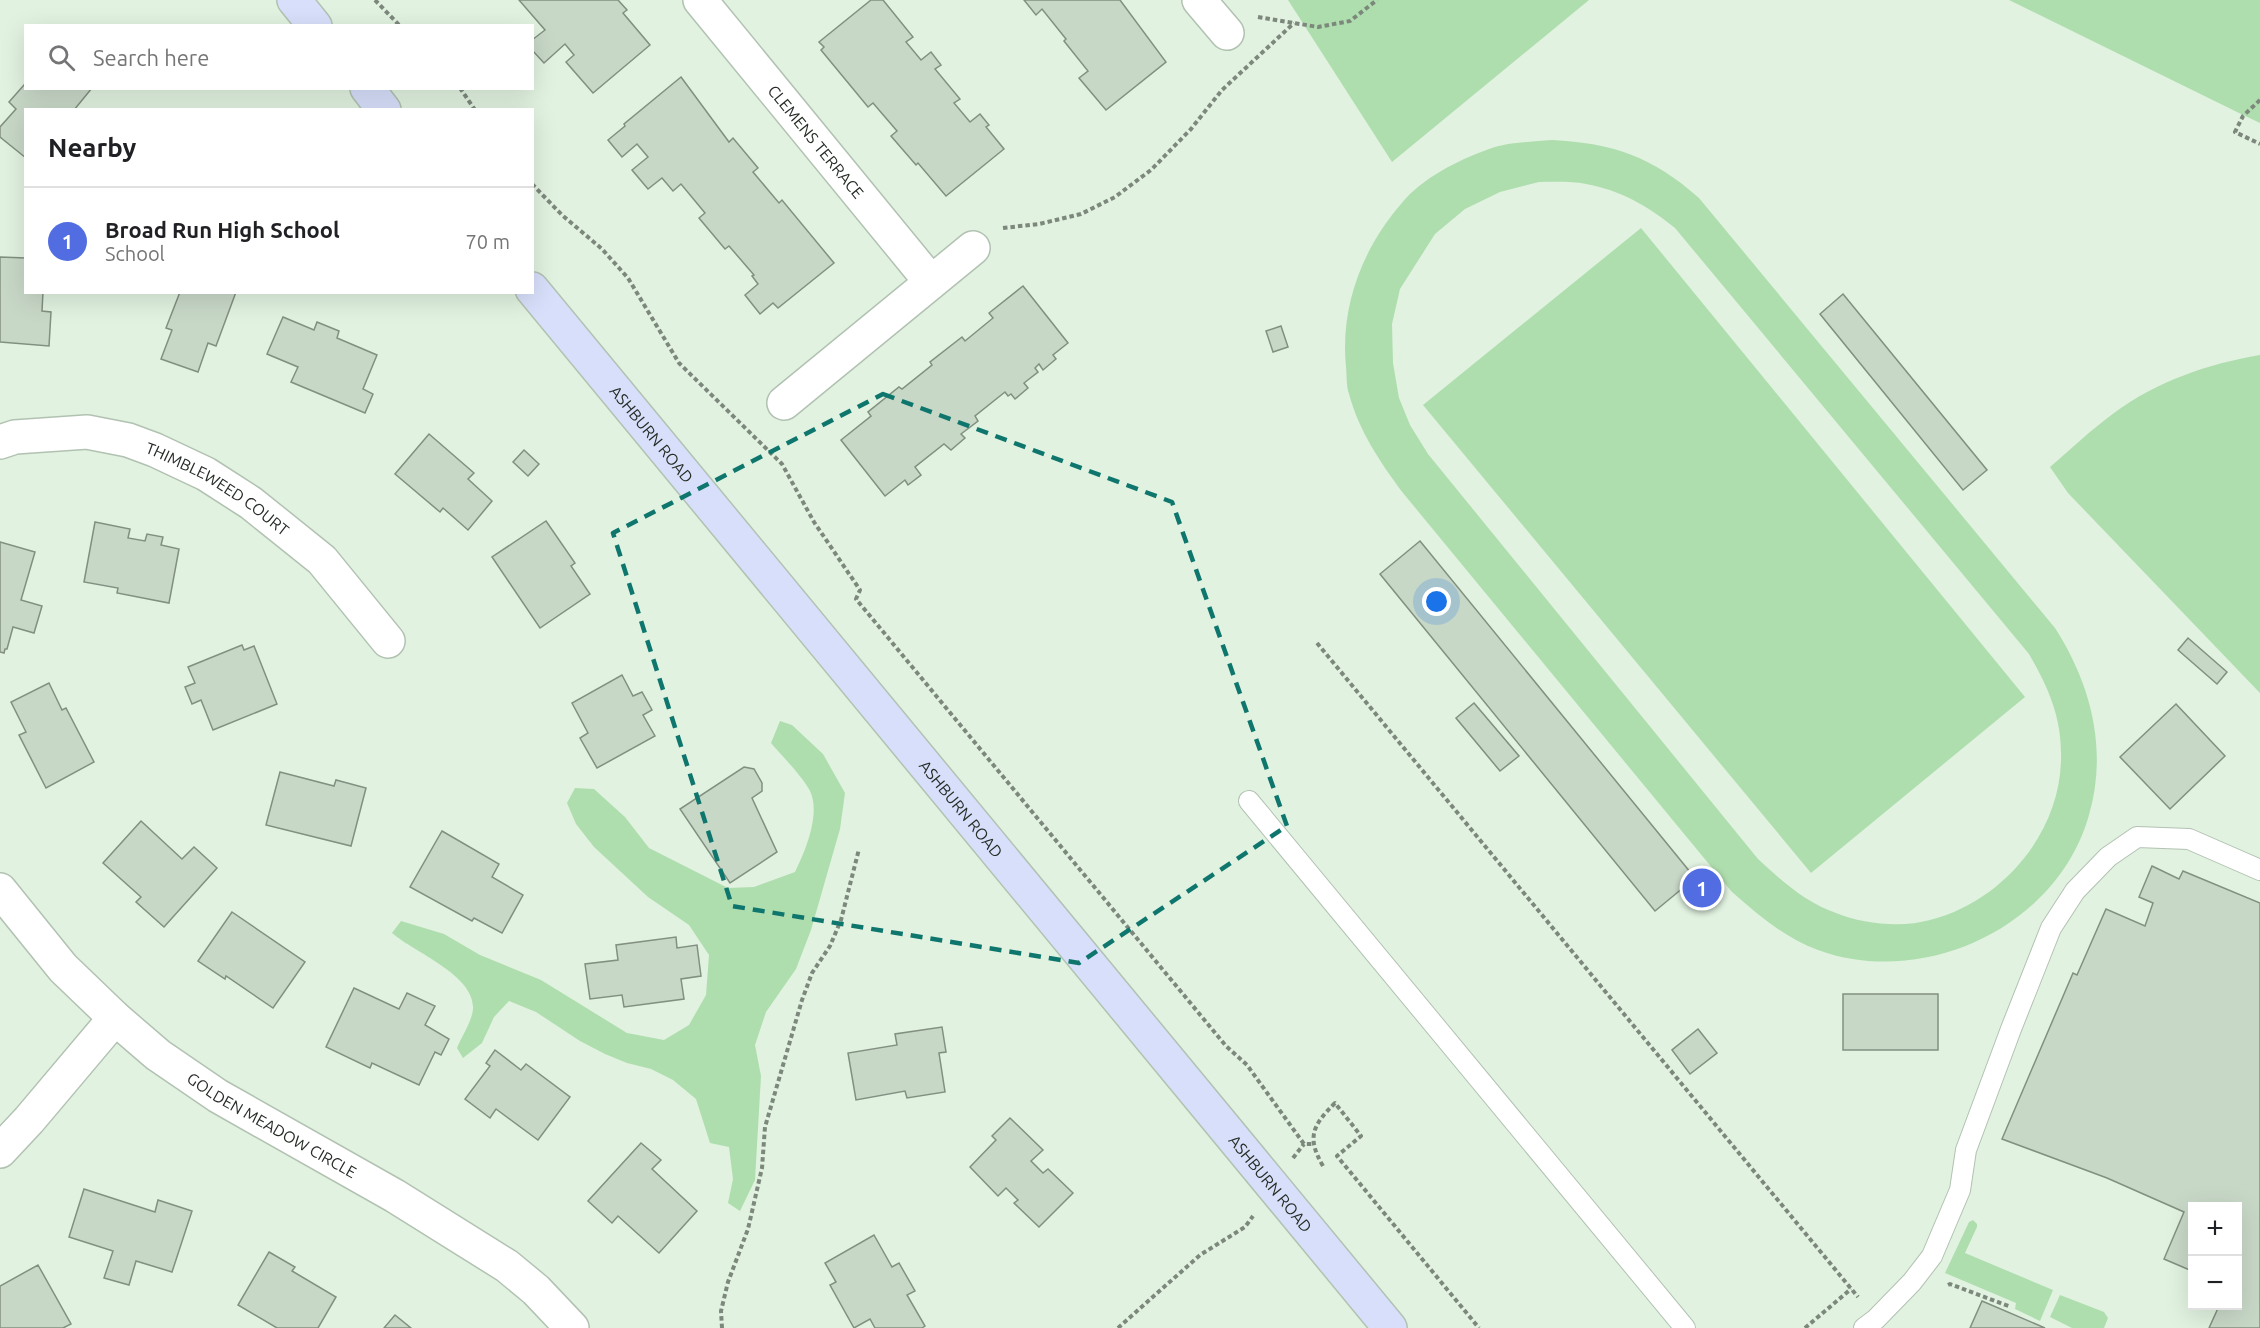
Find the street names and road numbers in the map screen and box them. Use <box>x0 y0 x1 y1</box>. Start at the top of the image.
street label: CLEMENS TERRACE <box>764 81 868 202</box>
street label: ASHBURN ROAD <box>606 382 697 486</box>
street label: THIMBLEWEED COURT <box>143 438 293 539</box>
street label: ASHBURN ROAD <box>916 757 1006 861</box>
street label: GOLDEN MEADOW CIRCLE <box>184 1069 360 1181</box>
street label: ASHBURN ROAD <box>1225 1131 1316 1236</box>

